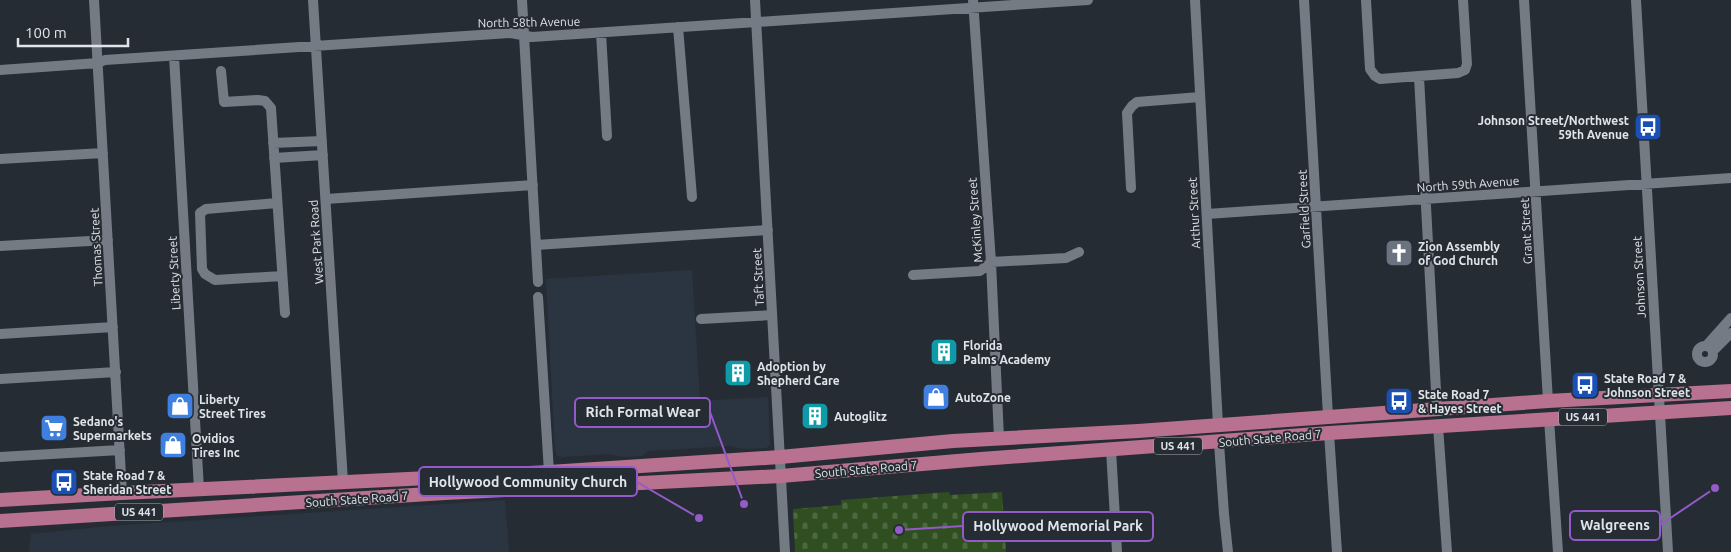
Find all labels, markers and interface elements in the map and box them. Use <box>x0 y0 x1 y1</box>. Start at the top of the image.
scale bar <box>18 15 128 47</box>
street label: North 58th Avenue <box>478 15 580 29</box>
text: 100 m <box>25 24 67 41</box>
bus stop icon: Johnson Street/Northwest 59th Avenue <box>1633 112 1663 142</box>
place label: Johnson Street/Northwest 59th Avenue <box>1478 114 1629 141</box>
street label: Garfield Street <box>1295 169 1313 249</box>
street label: North 59th Avenue <box>1416 174 1520 194</box>
street label: McKinley Street <box>966 177 984 263</box>
street label: Arthur Street <box>1186 177 1202 249</box>
street label: Grant Street <box>1518 197 1534 265</box>
street label: West Park Road <box>307 199 325 285</box>
street label: Thomas Street <box>87 207 105 287</box>
street label: Liberty Street <box>166 235 182 310</box>
street label: Johnson Street <box>1630 235 1648 318</box>
church icon: Zion Assembly of God Church <box>1384 238 1414 268</box>
place label: Zion Assembly of God Church <box>1418 240 1501 267</box>
street label: Taft Street <box>750 247 766 306</box>
building icon: Florida Palms Academy <box>929 337 959 367</box>
place label: Florida Palms Academy <box>963 339 1051 366</box>
building icon: Adoption by Shepherd Care <box>723 358 753 388</box>
place label: Adoption by Shepherd Care <box>757 360 840 387</box>
bus stop icon: State Road 7 & Johnson Street <box>1570 370 1600 400</box>
place label: State Road 7 & Johnson Street <box>1604 372 1690 399</box>
shop icon: AutoZone <box>921 382 951 412</box>
bus stop icon: State Road 7 & Hayes Street <box>1384 386 1414 416</box>
place label: State Road 7 & Hayes Street <box>1418 388 1502 415</box>
shop icon: Liberty Street Tires <box>165 391 195 421</box>
place label: AutoZone <box>955 391 1011 404</box>
place label: Liberty Street Tires <box>199 393 266 420</box>
callout: Rich Formal Wear <box>575 398 710 427</box>
building icon: Autoglitz <box>800 401 830 431</box>
text: Rich Formal Wear <box>586 404 701 420</box>
road number: US 441 <box>1559 408 1607 426</box>
place label: Autoglitz <box>834 410 887 423</box>
supermarket icon: Sedano's Supermarkets <box>39 413 69 443</box>
place label: Sedano's Supermarkets <box>73 415 152 442</box>
street label: South State Road 7 <box>1218 427 1322 449</box>
shop icon: Ovidios Tires Inc <box>158 430 188 460</box>
place label: Ovidios Tires Inc <box>192 432 240 459</box>
road number: US 441 <box>1154 438 1202 454</box>
street label: South State Road 7 <box>814 458 918 480</box>
bus stop icon: State Road 7 & Sheridan Street <box>49 467 79 497</box>
callout: Hollywood Community Church <box>419 467 637 496</box>
place label: State Road 7 & Sheridan Street <box>83 469 171 496</box>
text: Hollywood Community Church <box>429 474 627 490</box>
street label: South State Road 7 <box>305 489 409 509</box>
road number: US 441 <box>115 504 163 520</box>
callout: Walgreens <box>1570 511 1660 540</box>
callout: Hollywood Memorial Park <box>963 512 1153 541</box>
text: Walgreens <box>1580 517 1650 533</box>
text: Hollywood Memorial Park <box>973 518 1143 534</box>

